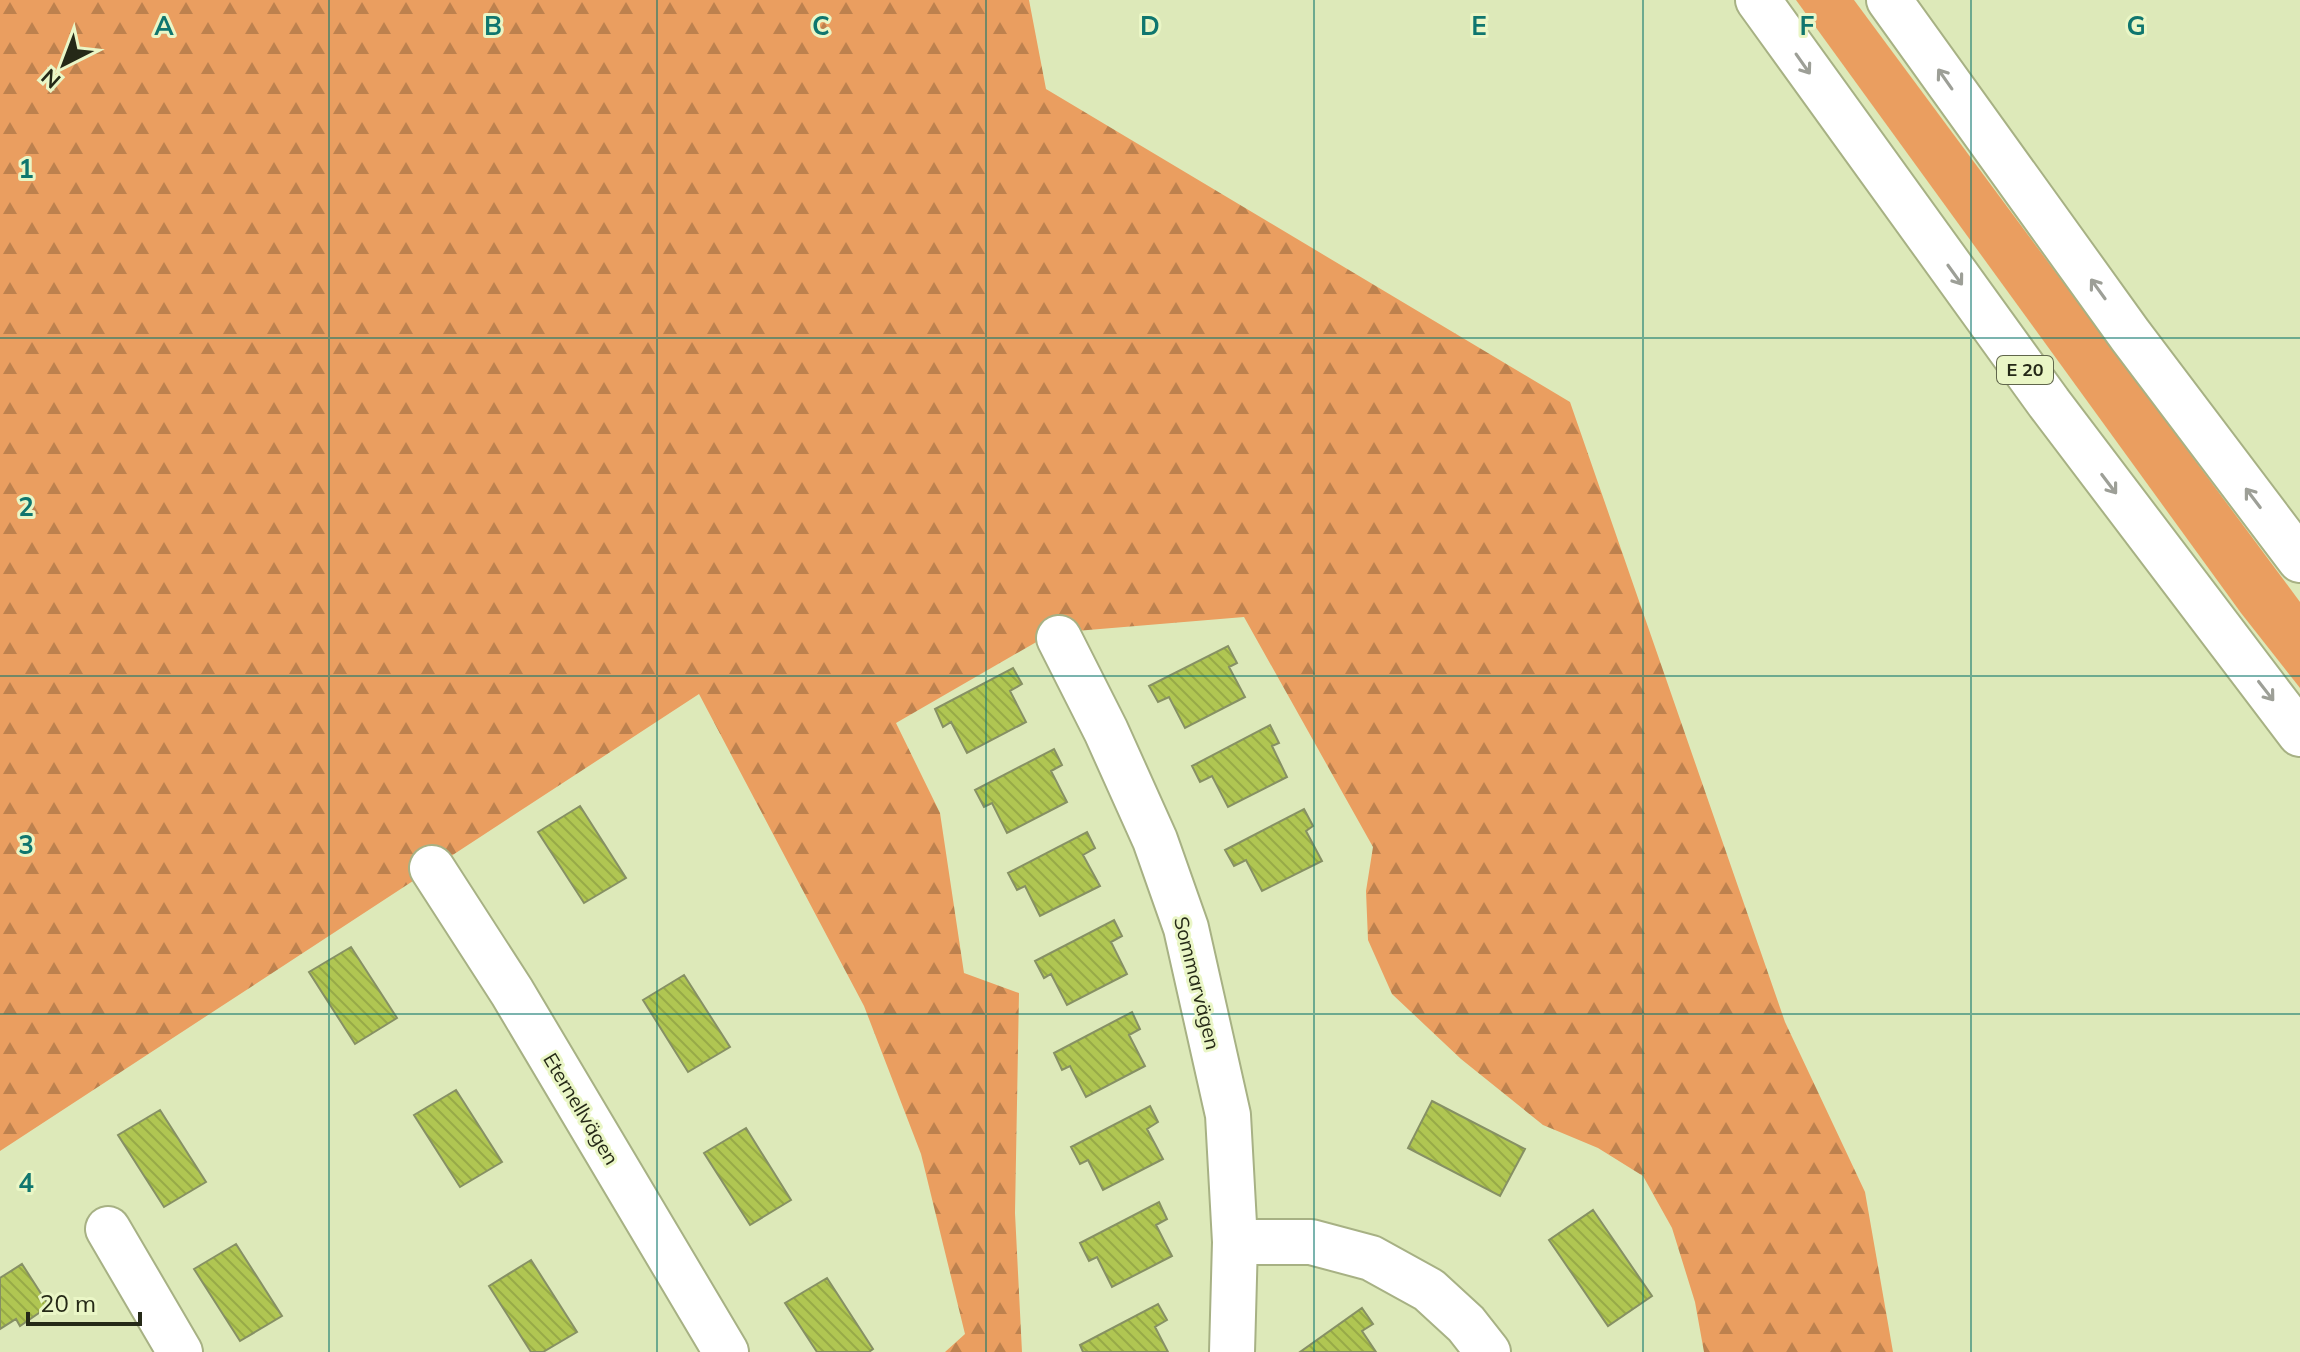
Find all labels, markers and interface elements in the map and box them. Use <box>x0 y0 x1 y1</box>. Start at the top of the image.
text: A <box>154 9 174 42</box>
text: B <box>484 9 502 42</box>
text: C <box>812 9 830 42</box>
text: D <box>1140 9 1160 42</box>
text: E <box>1471 9 1487 42</box>
text: F <box>1800 9 1815 42</box>
text: G <box>2126 9 2146 42</box>
north arrow <box>24 24 104 104</box>
one-way arrow <box>1795 52 1811 74</box>
text: N <box>35 63 66 95</box>
one-way arrow <box>1937 69 1953 91</box>
text: 1 <box>18 152 34 185</box>
one-way arrow <box>1947 263 1963 285</box>
one-way arrow <box>2089 279 2106 301</box>
road number: E 20 <box>1997 356 2053 384</box>
one-way arrow <box>2101 473 2118 494</box>
one-way arrow <box>2245 488 2262 509</box>
text: 2 <box>18 490 34 523</box>
one-way arrow <box>2258 680 2275 701</box>
text: 3 <box>18 828 34 861</box>
street label: Sommarvägen <box>1169 914 1226 1052</box>
street label: Eternellvägen <box>538 1048 625 1169</box>
text: 4 <box>18 1166 34 1199</box>
scale bar <box>28 1276 140 1326</box>
text: 20 m <box>40 1288 96 1318</box>

